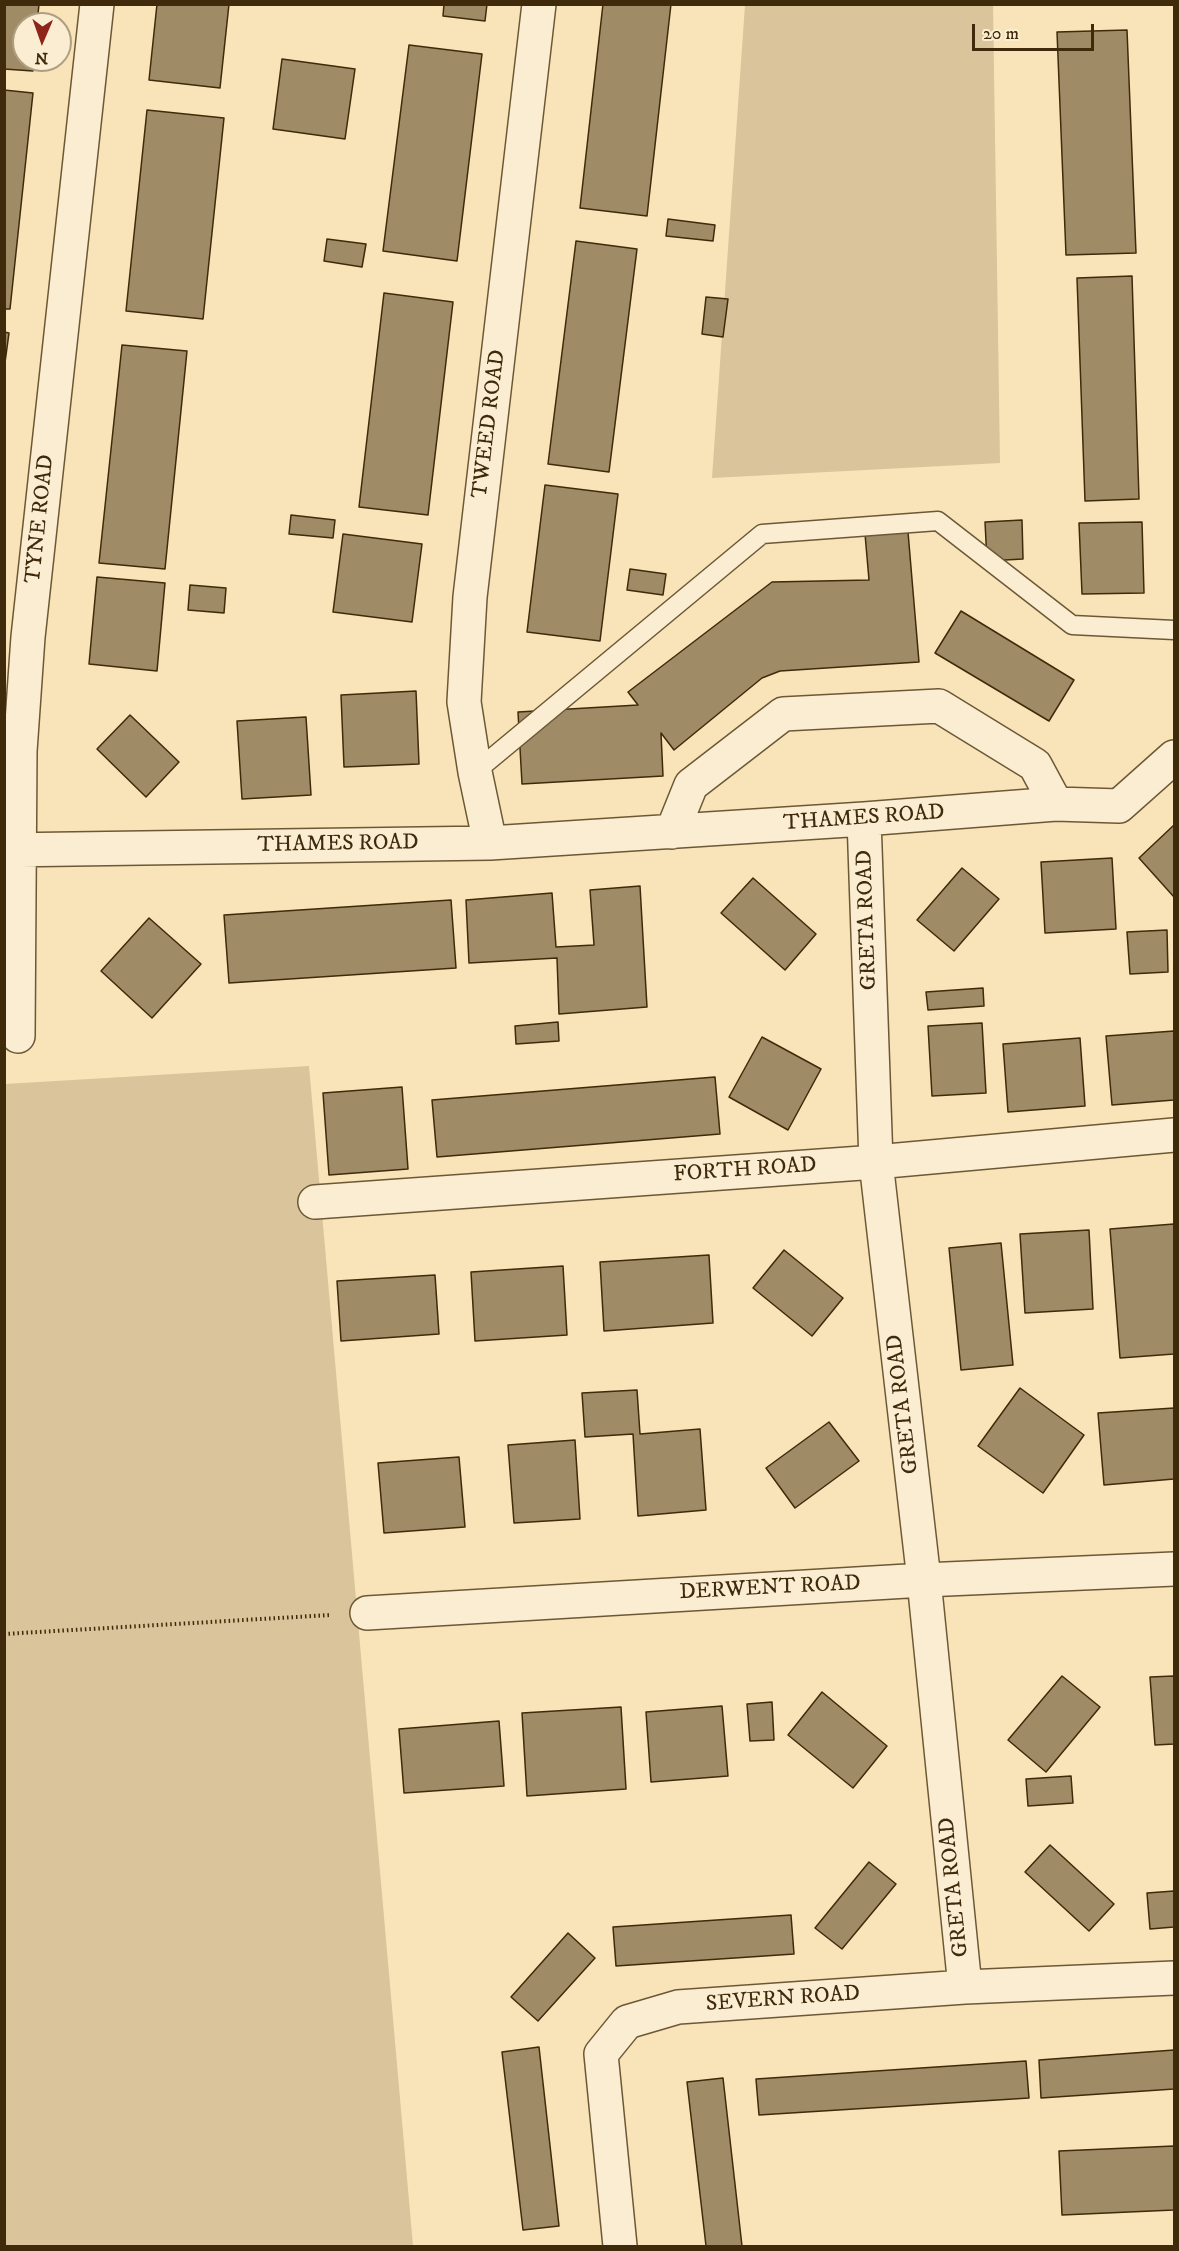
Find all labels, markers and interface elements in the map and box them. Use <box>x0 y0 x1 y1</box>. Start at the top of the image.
north arrow <box>12 12 72 72</box>
scale bar <box>975 12 1096 50</box>
text: 20 m <box>983 23 1019 45</box>
text: N <box>35 48 48 68</box>
street label: TWEED ROAD <box>468 348 512 500</box>
street label: TYNE ROAD <box>21 453 61 585</box>
street label: THAMES ROAD <box>783 800 945 838</box>
street label: THAMES ROAD <box>257 830 419 860</box>
street label: GRETA ROAD <box>852 849 884 991</box>
street label: FORTH ROAD <box>672 1153 818 1189</box>
street label: GRETA ROAD <box>882 1333 926 1475</box>
street label: DERWENT ROAD <box>679 1571 861 1607</box>
street label: GRETA ROAD <box>935 1816 975 1958</box>
street label: SEVERN ROAD <box>705 1981 861 2019</box>

